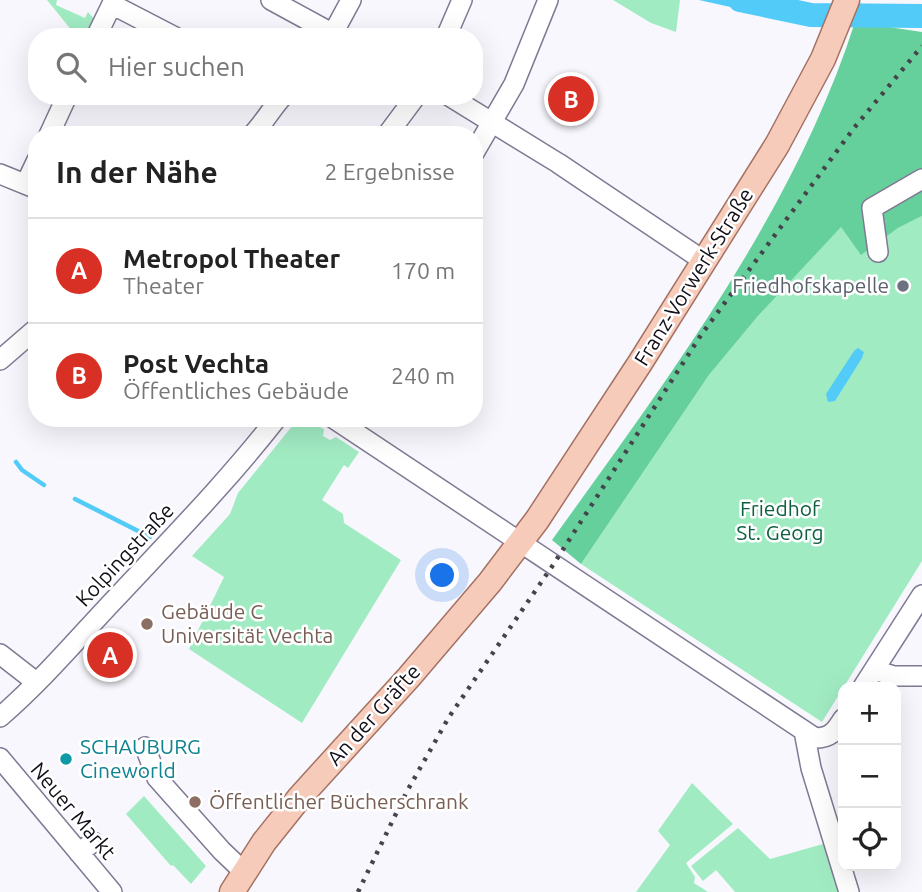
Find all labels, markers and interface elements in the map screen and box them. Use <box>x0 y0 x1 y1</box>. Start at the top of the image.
search box <box>28 28 483 105</box>
icon: search <box>52 48 90 86</box>
text: Hier suchen <box>108 52 245 81</box>
pin: B <box>548 73 594 125</box>
text: In der Nähe <box>56 155 218 189</box>
text: 2 Ergebnisse <box>324 159 455 184</box>
street label: Franz-Vorwerk-Straße <box>629 183 758 370</box>
text: Metropol Theater <box>123 244 340 273</box>
text: A <box>71 258 87 283</box>
text: 170 m <box>391 258 455 283</box>
text: Theater <box>123 273 204 298</box>
place label: Friedhofskapelle <box>732 273 889 297</box>
marker: Friedhofskapelle <box>895 278 911 294</box>
text: Post Vechta <box>123 349 269 378</box>
text: B <box>71 363 87 388</box>
text: 240 m <box>391 363 455 388</box>
text: Öffentliches Gebäude <box>123 378 349 403</box>
park label: Friedhof St. Georg <box>736 496 824 544</box>
street label: Kolpingstraße <box>70 498 178 611</box>
your location <box>425 558 459 592</box>
place label: Gebäude C Universität Vechta <box>161 599 333 647</box>
marker: Gebäude C Universität Vechta <box>139 616 155 632</box>
pin: A <box>87 629 133 681</box>
street label: An der Gräfte <box>322 659 425 770</box>
map controls <box>838 682 901 871</box>
button: + <box>838 682 901 745</box>
place label: SCHAUBURG Cineworld <box>80 734 201 782</box>
button: − <box>838 745 901 808</box>
marker: SCHAUBURG Cineworld <box>58 751 74 767</box>
street label: Neuer Markt <box>26 757 121 864</box>
place label: Öffentlicher Bücherschrank <box>209 789 469 813</box>
marker: Öffentlicher Bücherschrank <box>187 794 203 810</box>
button: locate <box>838 808 901 871</box>

